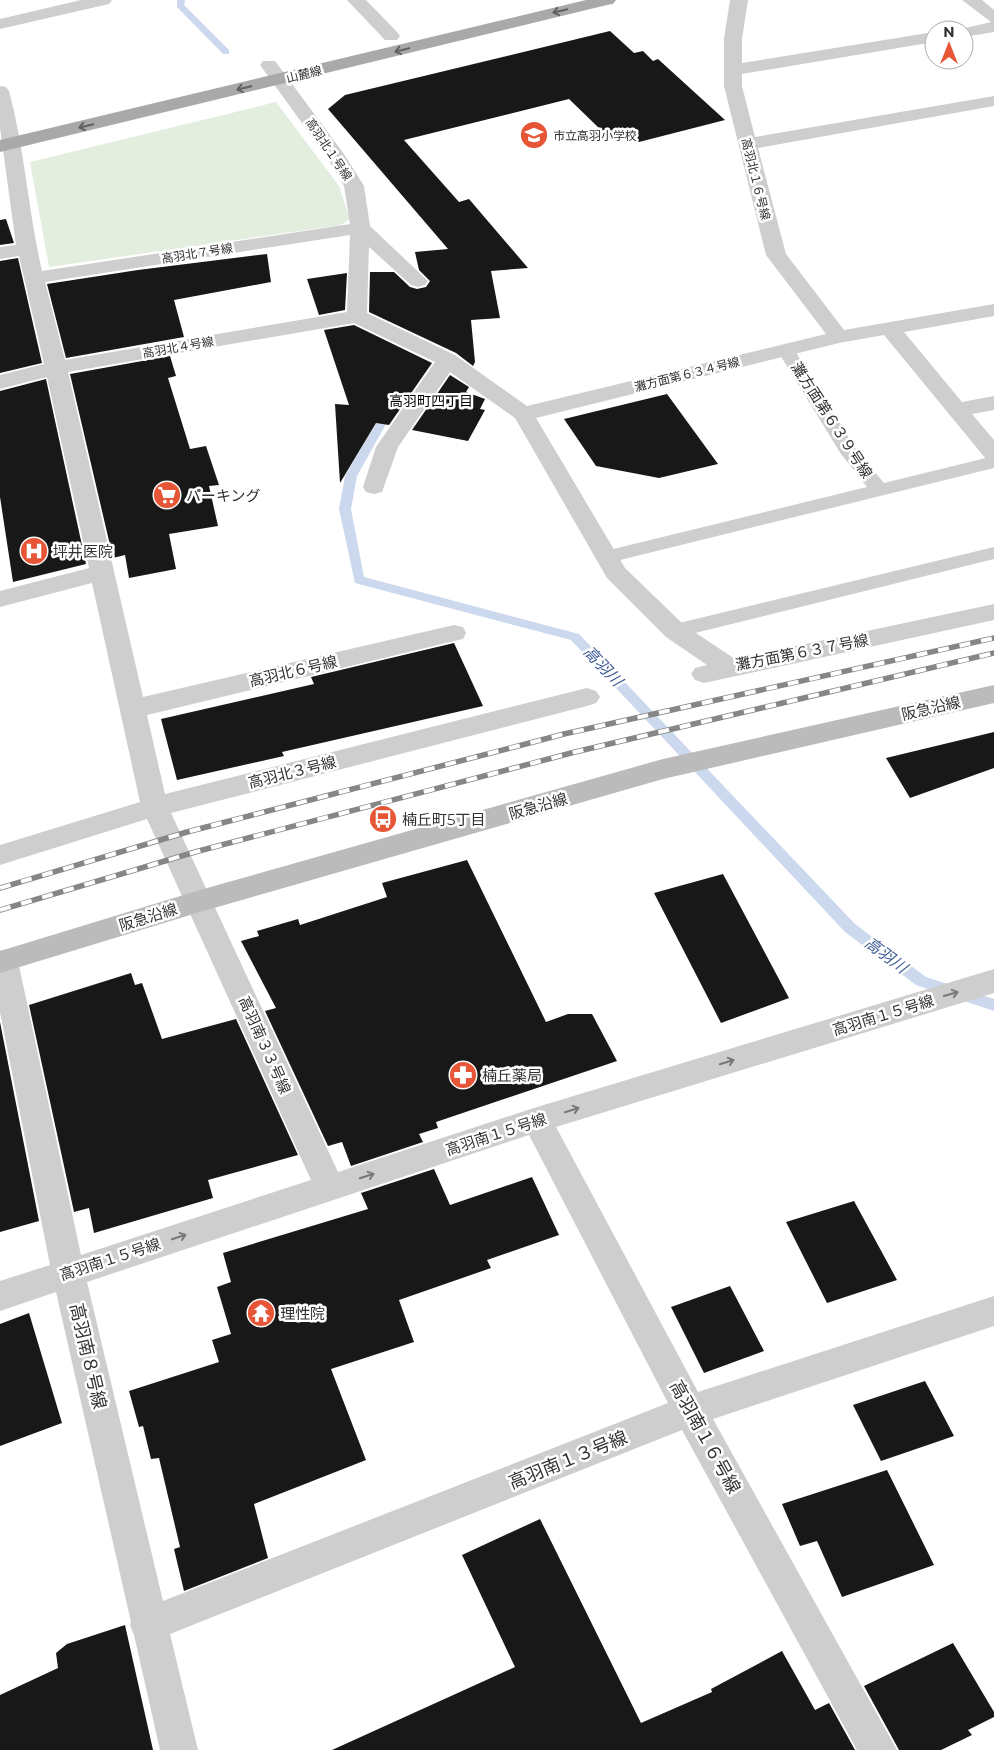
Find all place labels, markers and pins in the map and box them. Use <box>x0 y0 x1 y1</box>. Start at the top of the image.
school or university icon: 市立高羽小学校 <box>519 120 549 150</box>
place label: 市立高羽小学校 <box>553 128 637 143</box>
supermarket icon: パーキング <box>152 480 182 510</box>
place label: パーキング <box>186 486 261 505</box>
hospital icon: 坪井医院 <box>19 536 49 566</box>
place label: 坪井医院 <box>53 542 113 561</box>
bus stop icon: 楠丘町5丁目 <box>368 804 398 834</box>
place label: 楠丘町5丁目 <box>402 810 486 829</box>
pharmacy icon: 楠丘薬局 <box>448 1060 478 1090</box>
place label: 楠丘薬局 <box>482 1066 542 1085</box>
temple icon: 理性院 <box>246 1298 276 1328</box>
place label: 理性院 <box>280 1304 325 1323</box>

